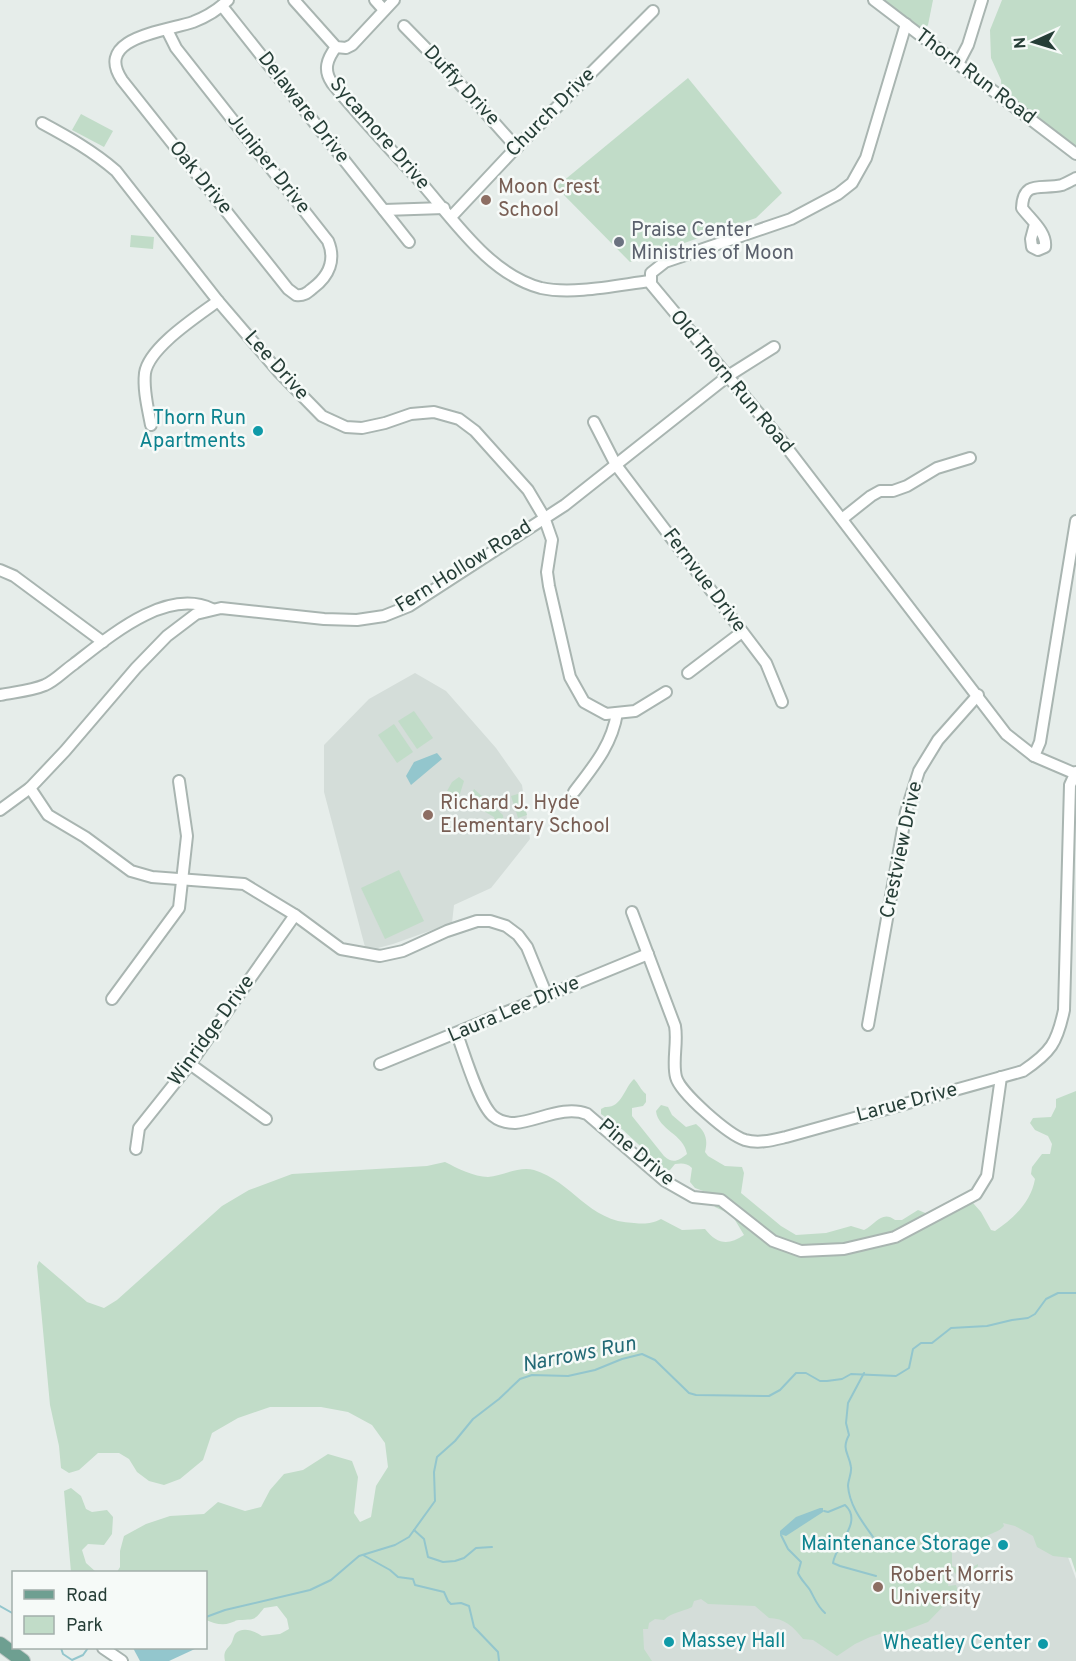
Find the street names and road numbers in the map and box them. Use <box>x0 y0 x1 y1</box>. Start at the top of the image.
street label: Thorn Run Road <box>909 23 1041 131</box>
street label: Duffy Drive <box>417 40 505 132</box>
street label: Delaware Drive <box>251 47 355 169</box>
street label: Church Drive <box>501 63 601 163</box>
street label: Sycamore Drive <box>323 72 435 196</box>
street label: Juniper Drive <box>220 108 316 220</box>
street label: Oak Drive <box>162 136 238 220</box>
street label: Old Thorn Run Road <box>663 305 799 459</box>
street label: Lee Drive <box>238 326 314 406</box>
street label: Fern Hollow Road <box>391 515 537 619</box>
street label: Fernvue Drive <box>656 524 752 638</box>
street label: Crestview Drive <box>875 779 929 921</box>
street label: Winridge Drive <box>163 970 261 1092</box>
street label: Laura Lee Drive <box>444 971 584 1049</box>
street label: Larue Drive <box>854 1077 960 1129</box>
street label: Pine Drive <box>592 1113 680 1193</box>

